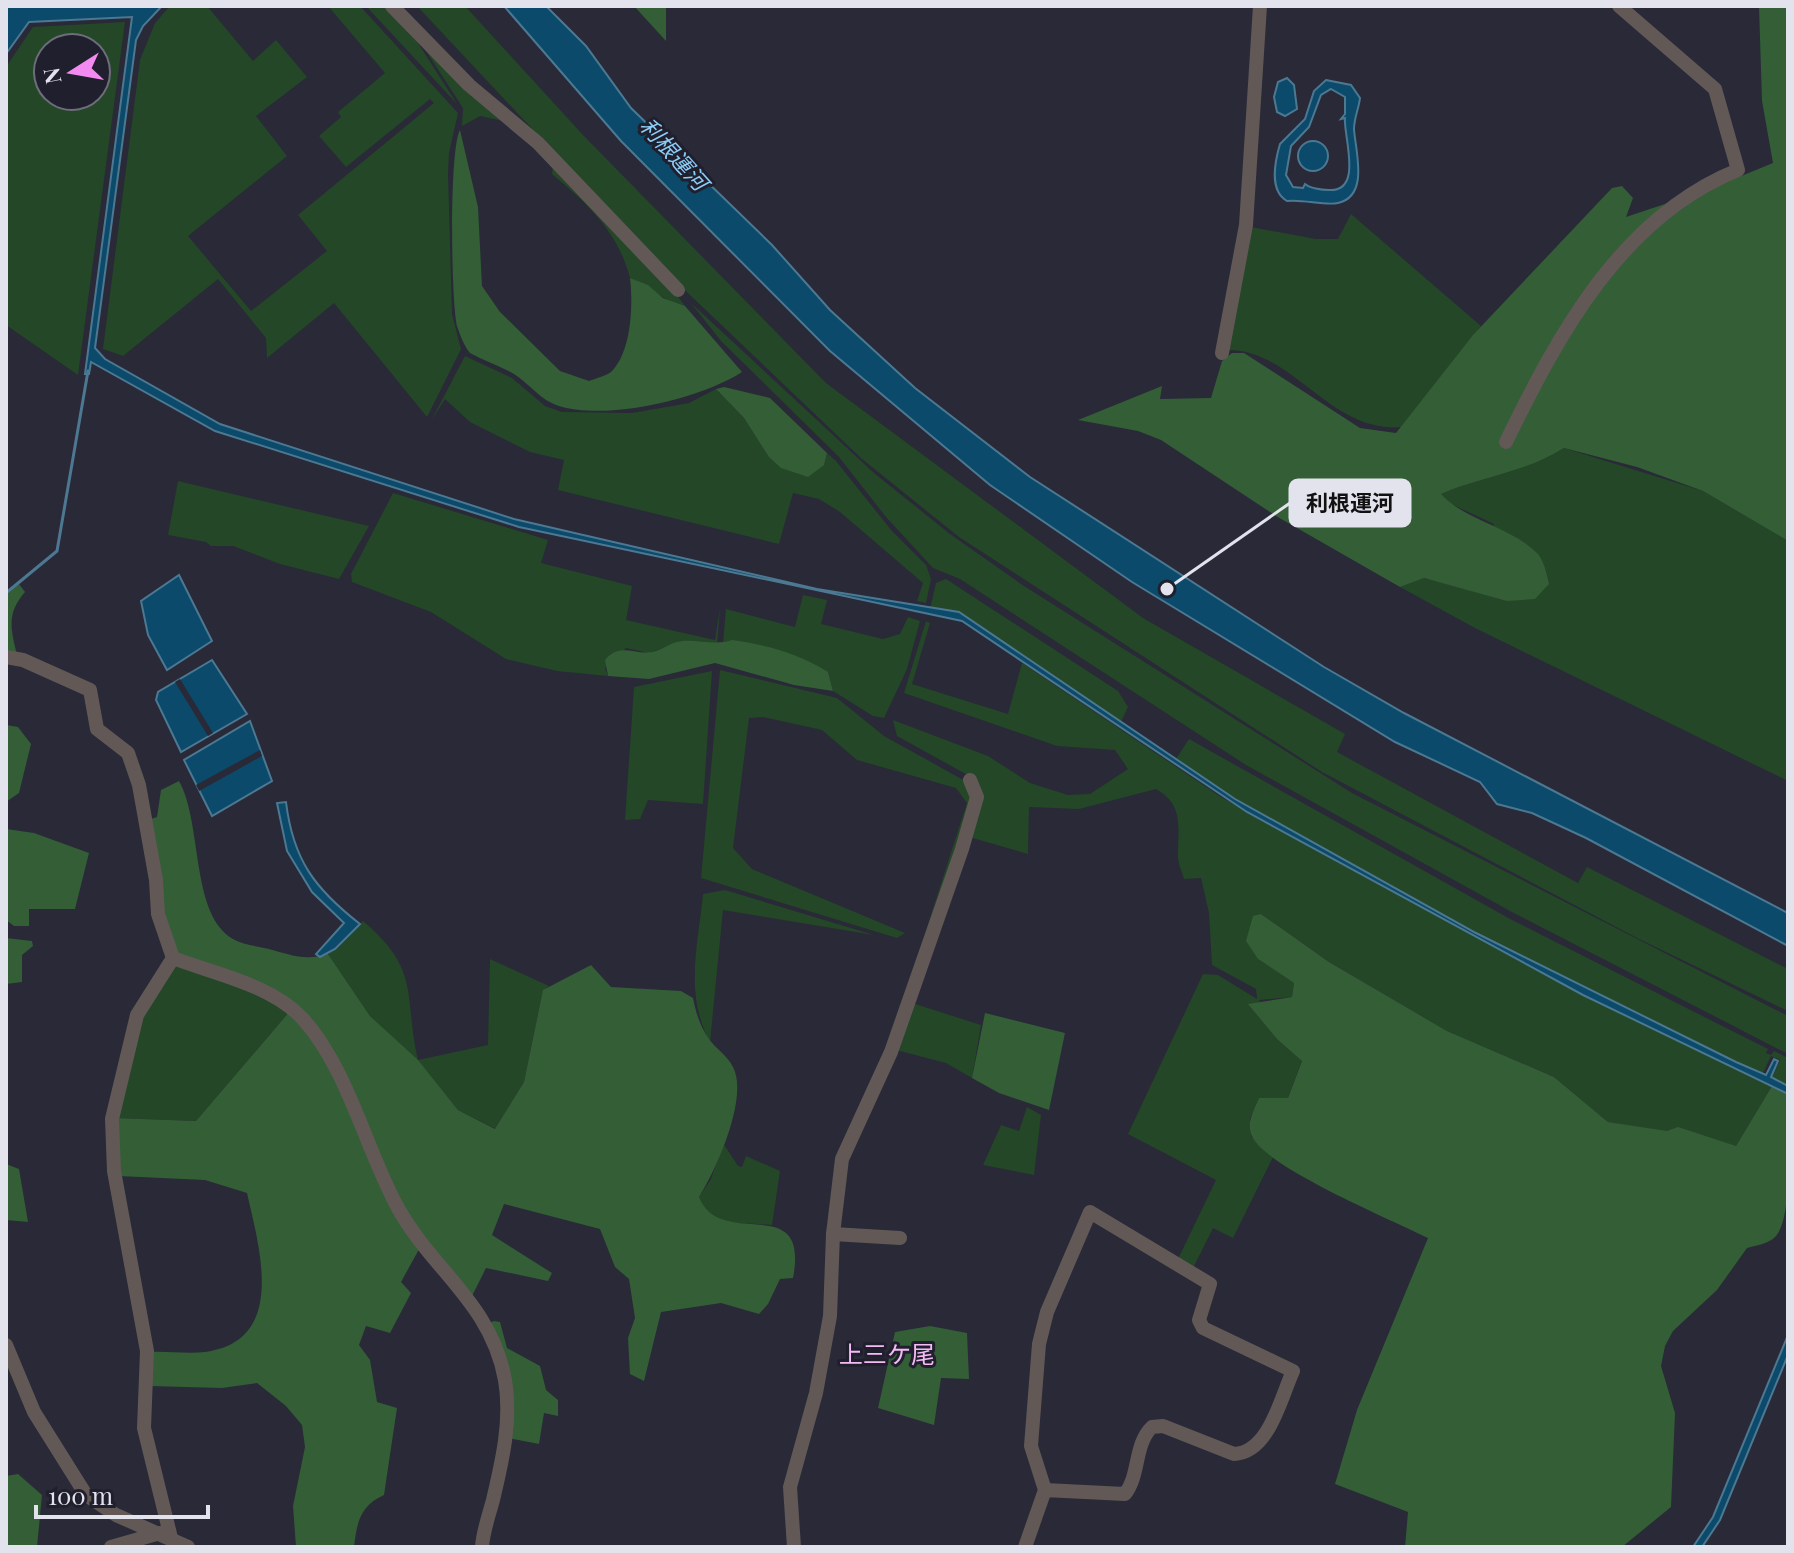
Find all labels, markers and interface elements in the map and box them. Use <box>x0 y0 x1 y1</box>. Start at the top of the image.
north arrow <box>32 32 112 112</box>
text: N <box>35 65 68 87</box>
water label: 利根運河 <box>634 111 718 199</box>
callout: 利根運河 <box>1290 480 1410 526</box>
text: 利根運河 <box>1306 487 1394 517</box>
district label: 上三ケ尾 <box>839 1337 935 1369</box>
scale bar <box>36 1469 208 1519</box>
text: 100 m <box>48 1479 113 1511</box>

